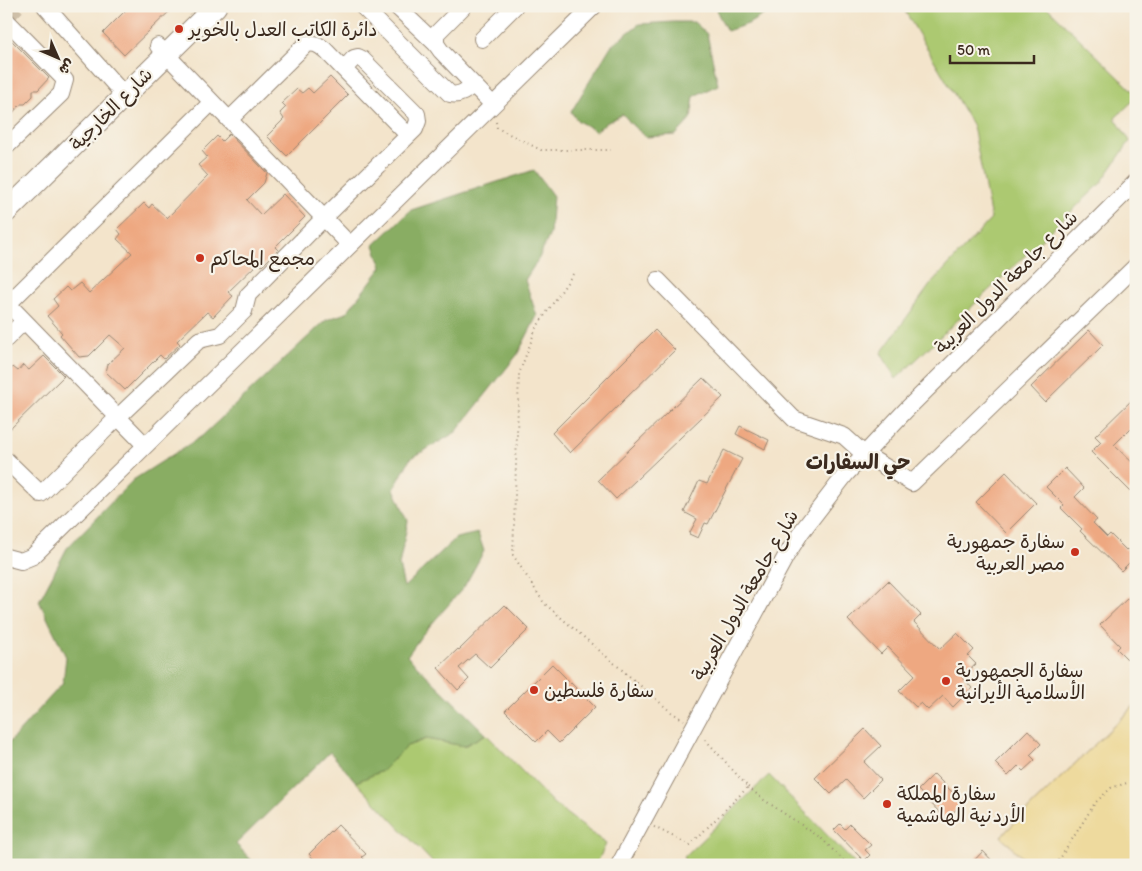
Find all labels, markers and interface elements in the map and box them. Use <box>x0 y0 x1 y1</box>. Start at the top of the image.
place label: دائرة الكاتب العدل بالخوير <box>187 18 378 42</box>
marker: دائرة الكاتب العدل بالخوير <box>173 23 185 35</box>
north arrow <box>32 32 82 82</box>
scale bar <box>950 32 1033 64</box>
text: 50 m <box>957 41 990 59</box>
street label: شارع الخارجية <box>65 63 157 155</box>
street label: شارع جامعة الدول العربية <box>930 206 1084 360</box>
place label: مجمع المحاكم <box>210 247 315 273</box>
marker: مجمع المحاكم <box>194 252 206 264</box>
district label: حي السفارات <box>806 450 910 480</box>
street label: شارع جامعة الدول العربية <box>687 506 805 685</box>
place label: سفارة جمهورية مصر العربية <box>947 530 1065 575</box>
marker: سفارة جمهورية مصر العربية <box>1069 546 1081 558</box>
place label: سفارة الجمهورية الأسلامية الأيرانية <box>956 659 1085 704</box>
marker: سفارة الجمهورية الأسلامية الأيرانية <box>940 675 952 687</box>
place label: سفارة فلسطين <box>544 679 654 702</box>
marker: سفارة فلسطين <box>528 684 540 696</box>
place label: سفارة المملكة الأردنية الهاشمية <box>897 782 1025 827</box>
marker: سفارة المملكة الأردنية الهاشمية <box>881 798 893 810</box>

